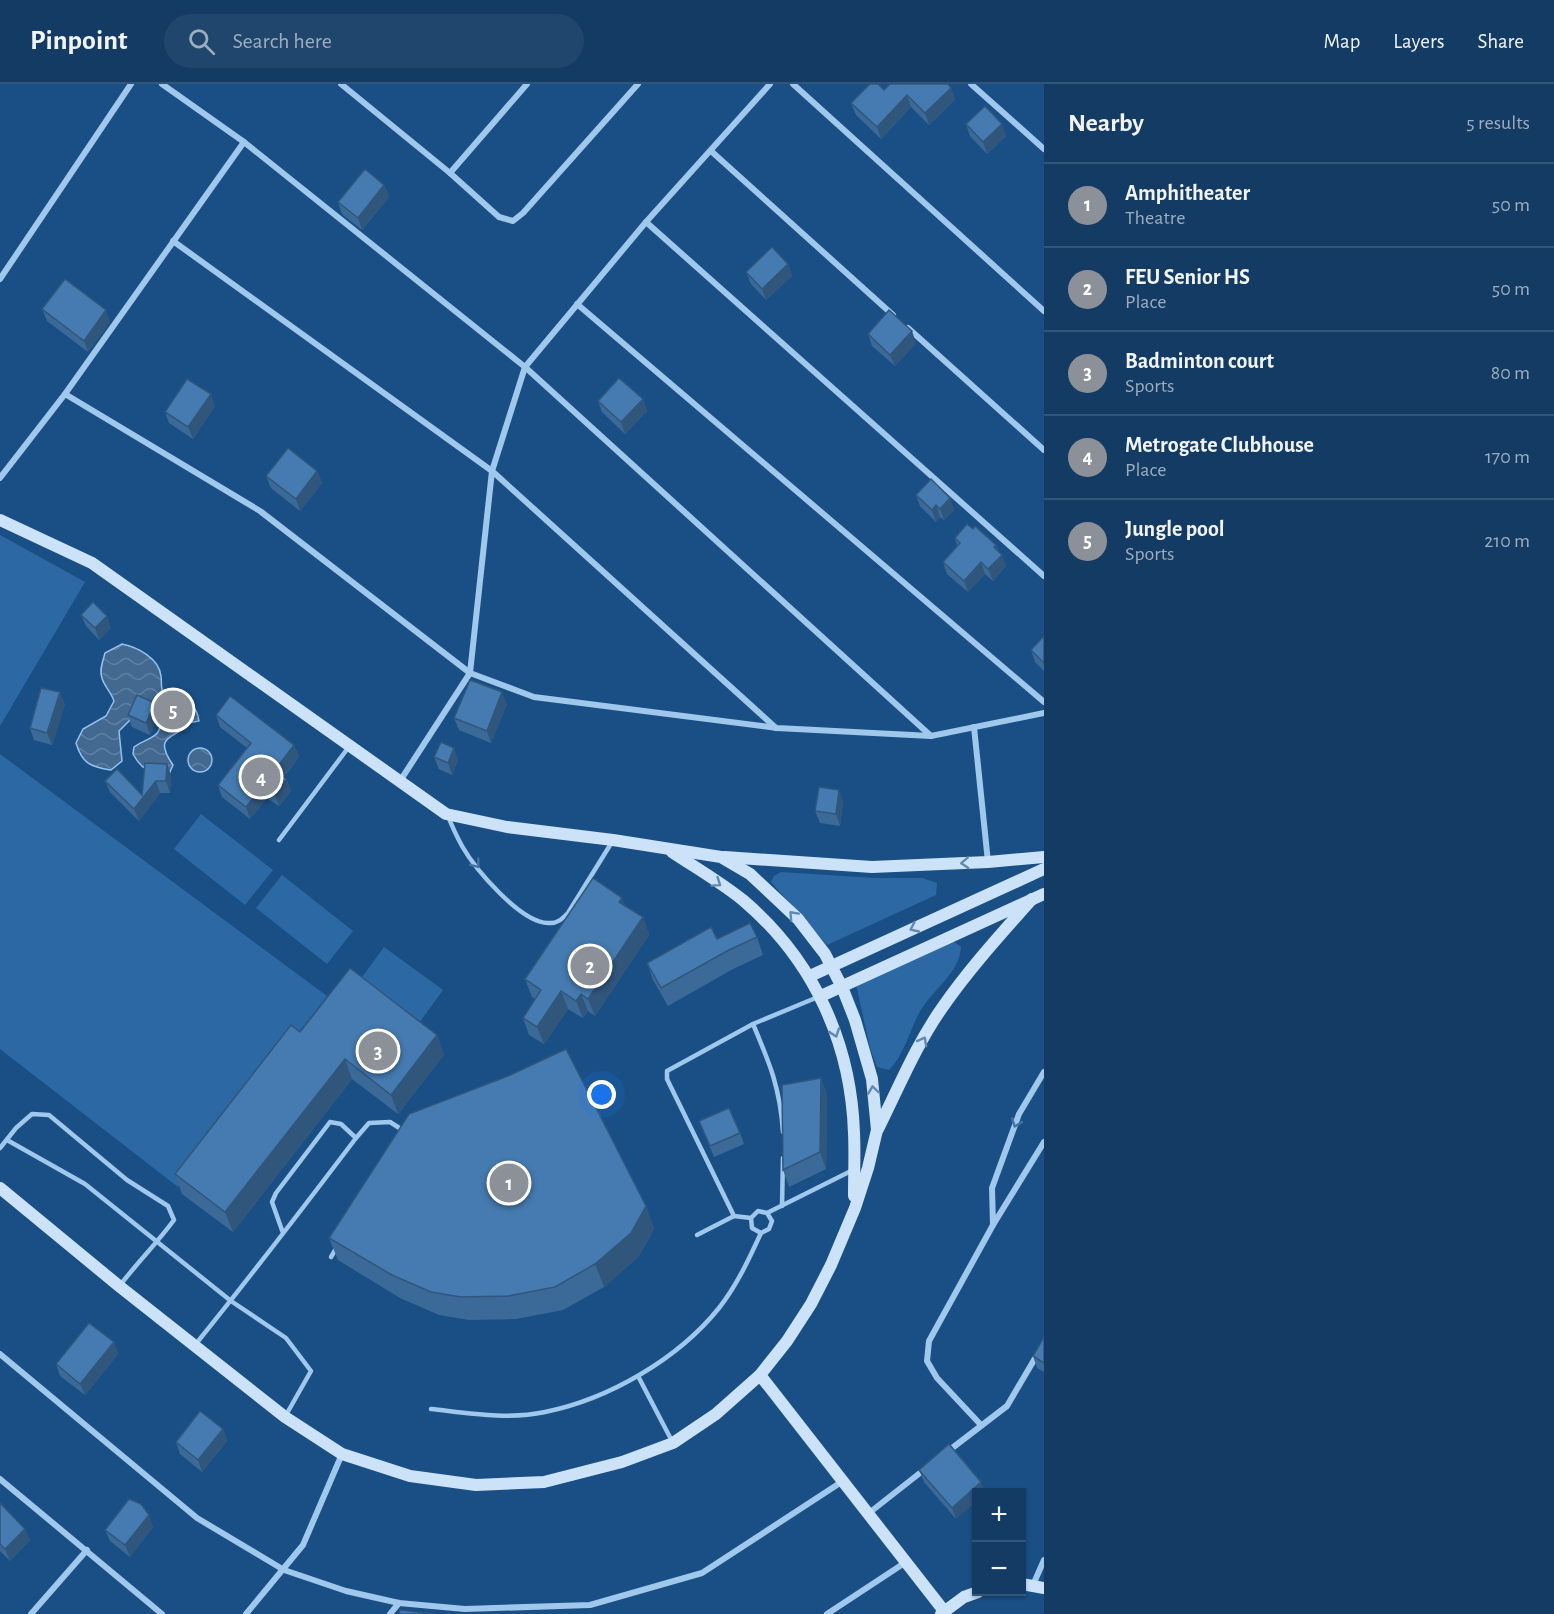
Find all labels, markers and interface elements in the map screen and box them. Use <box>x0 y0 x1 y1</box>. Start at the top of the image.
search box <box>164 14 584 68</box>
icon: search <box>185 25 218 58</box>
text: Pinpoint <box>30 27 128 55</box>
text: Search here <box>233 30 332 52</box>
text: Map <box>1324 31 1360 52</box>
text: Layers <box>1393 31 1444 52</box>
text: Share <box>1477 31 1524 52</box>
text: Nearby <box>1068 110 1144 136</box>
text: 5 results <box>1466 113 1530 133</box>
text: Amphitheater <box>1125 182 1250 204</box>
text: 1 <box>1084 195 1091 215</box>
text: 50 m <box>1492 195 1530 215</box>
text: Theatre <box>1125 208 1186 228</box>
text: FEU Senior HS <box>1125 266 1250 288</box>
text: 2 <box>1083 279 1092 299</box>
text: 50 m <box>1492 279 1530 299</box>
text: Place <box>1125 292 1166 312</box>
text: Badminton court <box>1125 350 1274 372</box>
text: 3 <box>1083 363 1092 383</box>
text: 80 m <box>1491 363 1530 383</box>
text: Sports <box>1125 376 1174 396</box>
text: Metrogate Clubhouse <box>1125 434 1314 456</box>
text: 4 <box>1082 447 1093 467</box>
text: 170 m <box>1485 447 1530 467</box>
text: Place <box>1125 460 1166 480</box>
text: Jungle pool <box>1125 518 1225 540</box>
text: 5 <box>1083 531 1092 551</box>
text: 210 m <box>1484 531 1530 551</box>
text: Sports <box>1125 544 1174 564</box>
pin: 5 <box>154 688 192 732</box>
pin: 4 <box>242 754 280 800</box>
one-way arrow <box>960 857 969 870</box>
one-way arrow <box>468 858 479 869</box>
one-way arrow <box>711 876 722 887</box>
one-way arrow <box>789 911 800 922</box>
one-way arrow <box>910 921 921 933</box>
pin: 2 <box>570 944 610 988</box>
pin: 3 <box>358 1028 398 1074</box>
one-way arrow <box>827 1028 840 1038</box>
one-way arrow <box>916 1036 927 1047</box>
your location <box>587 1080 616 1109</box>
one-way arrow <box>867 1085 880 1094</box>
one-way arrow <box>1011 1117 1023 1128</box>
pin: 1 <box>490 1160 528 1206</box>
map controls <box>972 1488 1026 1596</box>
button: + <box>972 1488 1026 1542</box>
button: − <box>972 1542 1026 1596</box>

